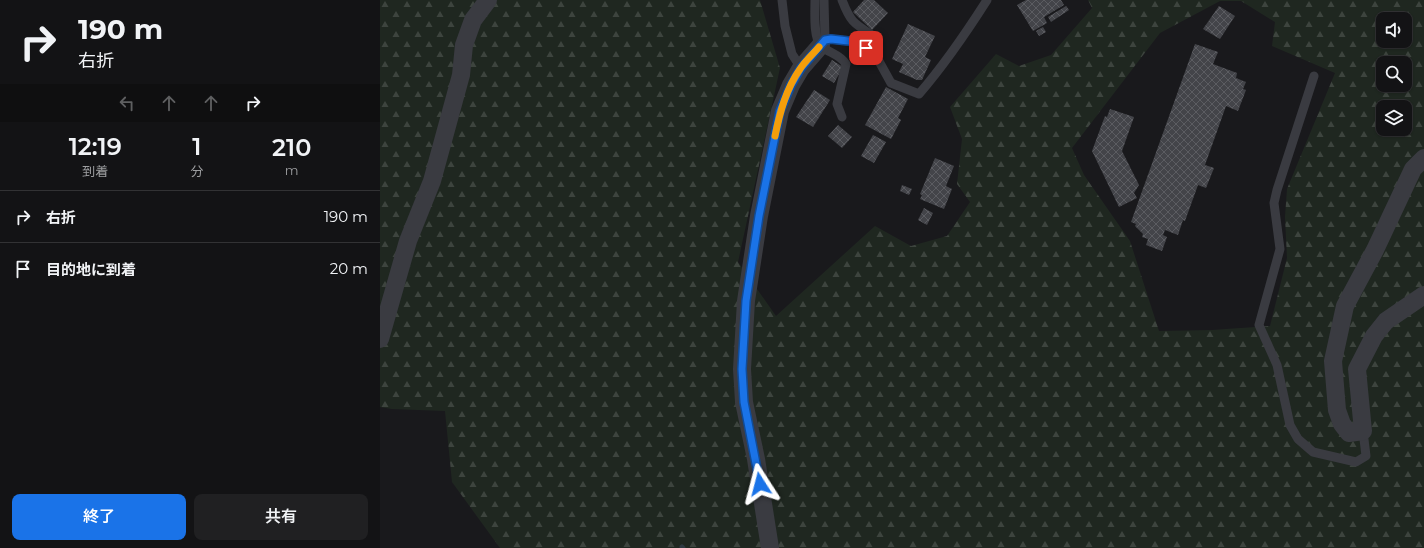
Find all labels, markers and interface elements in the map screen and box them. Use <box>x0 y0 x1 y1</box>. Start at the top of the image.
text: 190 m <box>78 12 163 46</box>
map controls <box>1376 12 1412 136</box>
button: sound <box>1376 12 1412 48</box>
icon: right <box>12 16 64 68</box>
pin <box>849 31 883 65</box>
icon: arrive <box>855 37 877 59</box>
text: 右折 <box>78 50 114 72</box>
button: search <box>1376 56 1412 92</box>
icon: left <box>116 92 138 114</box>
icon: ahead <box>158 92 180 114</box>
icon: ahead <box>200 92 222 114</box>
icon: right <box>242 92 264 114</box>
button: layers <box>1376 100 1412 136</box>
text: 12:19 <box>69 132 122 161</box>
text: 1 <box>192 132 202 161</box>
text: 210 <box>272 133 311 162</box>
text: m <box>285 162 299 178</box>
text: 到着 <box>82 163 108 179</box>
text: 分 <box>190 163 203 179</box>
icon: right <box>12 206 34 228</box>
text: 190 m <box>324 207 368 226</box>
text: 右折 <box>46 208 76 227</box>
icon: arrive <box>12 258 34 280</box>
text: 20 m <box>330 259 368 278</box>
text: 目的地に到着 <box>46 260 136 279</box>
position arrow <box>739 463 781 505</box>
button: 終了 <box>12 494 186 540</box>
button: 共有 <box>194 494 368 540</box>

